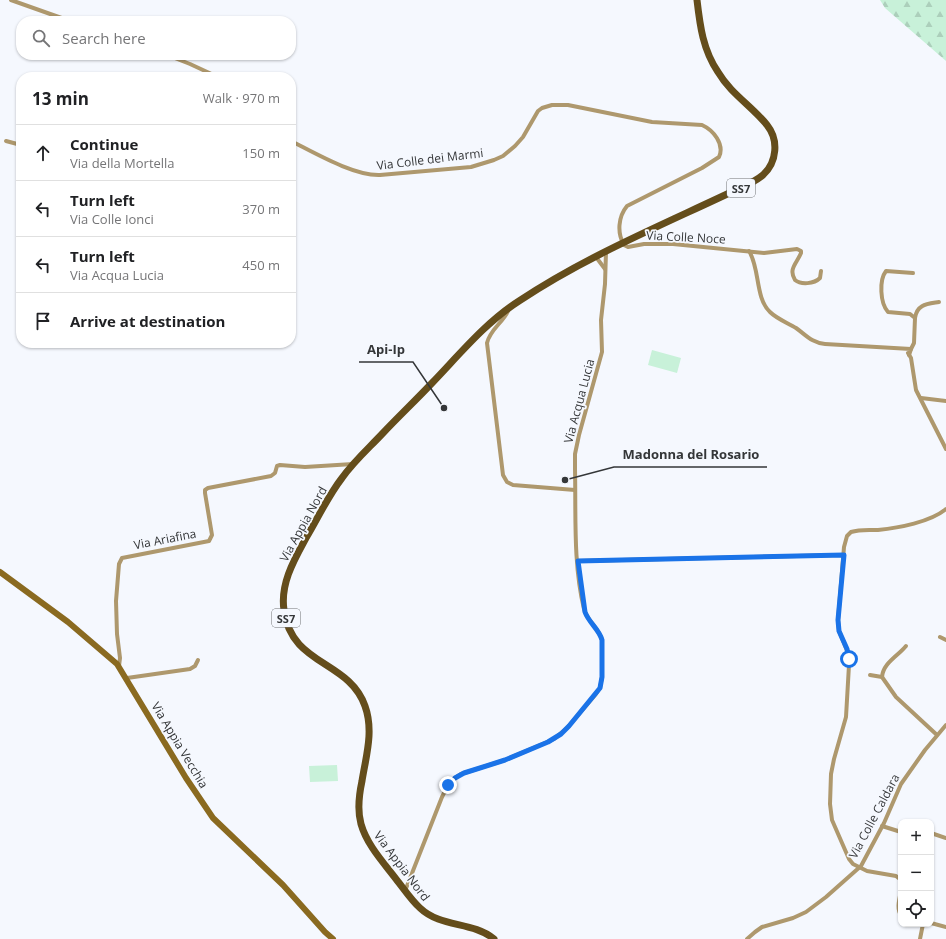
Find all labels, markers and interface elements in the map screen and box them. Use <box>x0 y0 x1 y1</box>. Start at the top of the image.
search box <box>16 16 296 60</box>
icon: search <box>30 27 52 49</box>
text: Search here <box>62 28 146 48</box>
text: 13 min <box>32 87 89 110</box>
text: Walk · 970 m <box>203 89 280 107</box>
text: Continue <box>70 134 138 154</box>
icon: ahead <box>32 142 54 164</box>
text: 150 m <box>242 144 280 162</box>
street label: Via Colle dei Marmi <box>376 144 484 174</box>
text: Via della Mortella <box>70 154 175 172</box>
road number: SS7 <box>727 179 755 197</box>
text: Turn left <box>70 190 135 210</box>
icon: left <box>32 198 54 220</box>
text: 370 m <box>242 200 280 218</box>
text: Via Colle Ionci <box>70 210 154 228</box>
street label: Via Colle Noce <box>646 226 726 248</box>
text: Turn left <box>70 246 135 266</box>
icon: left <box>32 254 54 276</box>
text: 450 m <box>242 256 280 274</box>
text: Via Acqua Lucia <box>70 266 164 284</box>
icon: arrive <box>32 310 54 332</box>
text: Arrive at destination <box>70 311 225 331</box>
callout: Api-Ip <box>359 337 413 362</box>
text: Api-Ip <box>367 340 405 358</box>
street label: Via Acqua Lucia <box>560 357 598 445</box>
callout: Madonna del Rosario <box>614 442 767 467</box>
text: Madonna del Rosario <box>623 445 759 463</box>
street label: Via Appia Nord <box>275 483 331 565</box>
street label: Via Ariafina <box>132 525 198 553</box>
road number: SS7 <box>272 609 300 627</box>
route start <box>840 650 858 668</box>
street label: Via Appia Vecchia <box>148 699 212 791</box>
street label: Via Colle Caldara <box>845 771 903 861</box>
route end <box>439 776 457 794</box>
map controls <box>898 819 934 927</box>
button: + <box>898 819 934 855</box>
street label: Via Appia Nord <box>370 828 434 904</box>
button: − <box>898 855 934 891</box>
button: locate <box>898 891 934 927</box>

